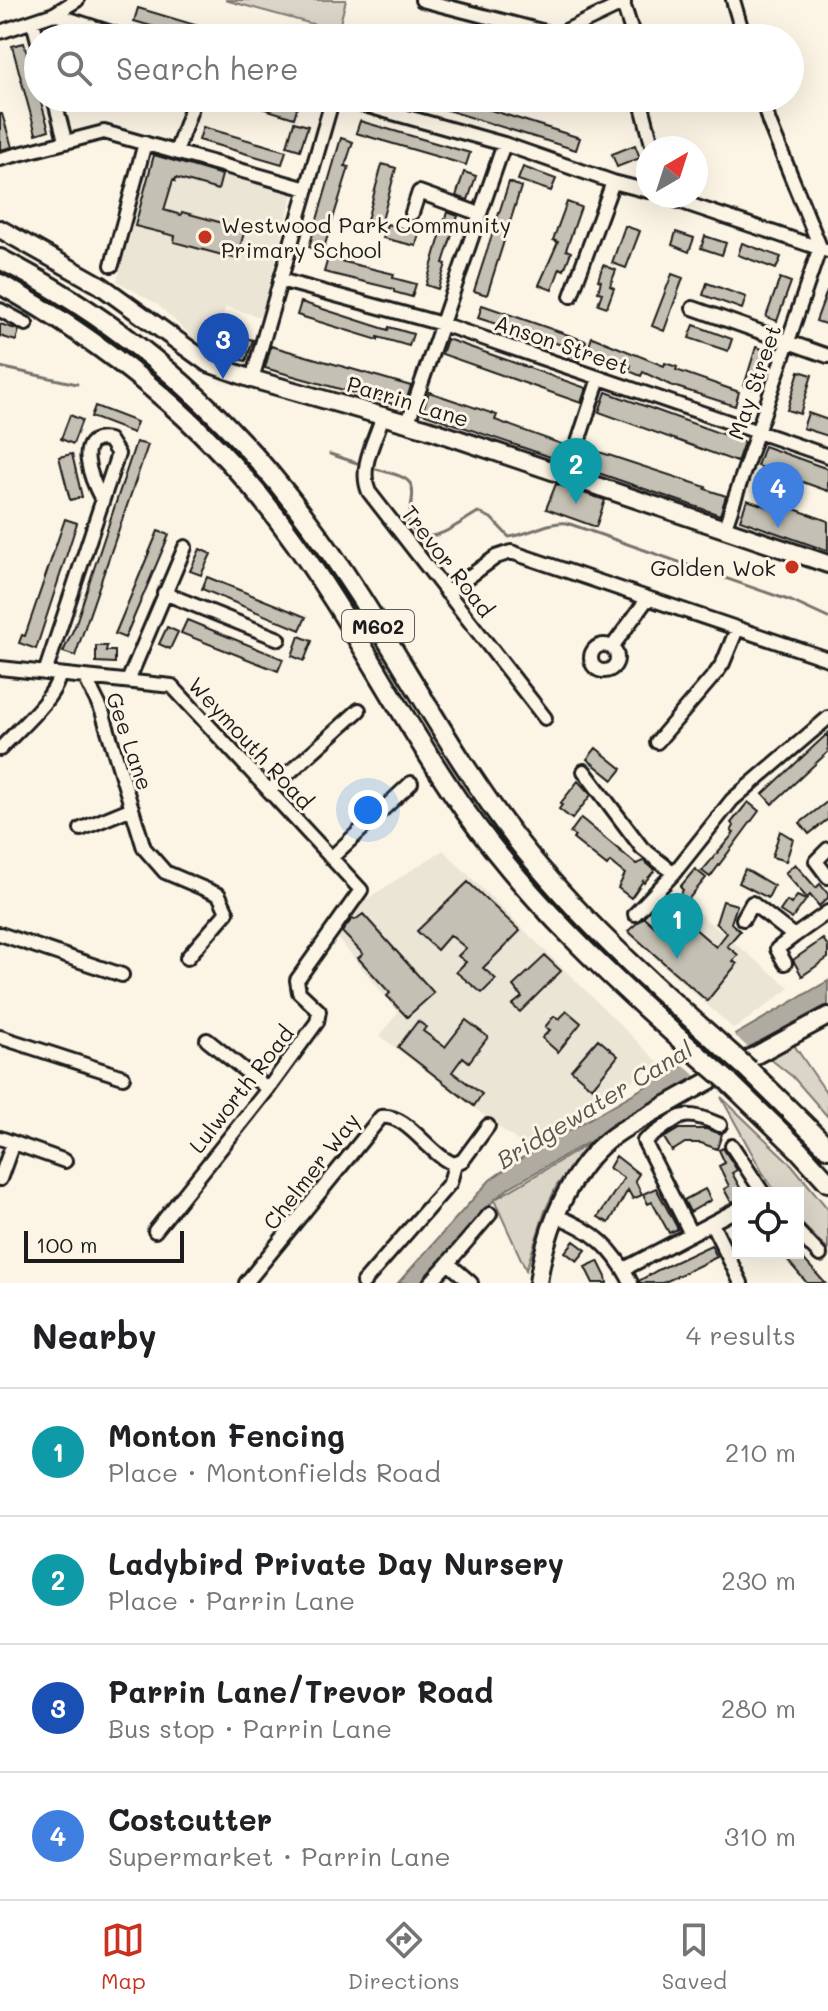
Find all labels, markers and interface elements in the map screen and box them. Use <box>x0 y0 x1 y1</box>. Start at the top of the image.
search box <box>24 24 804 112</box>
icon: search <box>52 46 96 90</box>
text: Search here <box>116 48 299 88</box>
north arrow <box>636 136 708 208</box>
place label: Westwood Park Community Primary School <box>221 210 511 264</box>
marker: Westwood Park Community Primary School <box>196 228 214 246</box>
street label: Anson Street <box>491 307 633 381</box>
pin: 3 <box>197 313 249 379</box>
street label: May Street <box>721 321 787 443</box>
street label: Parrin Lane <box>343 369 473 433</box>
pin: 2 <box>550 438 602 504</box>
pin: 4 <box>752 462 804 528</box>
street label: Trevor Road <box>395 499 501 623</box>
place label: Golden Wok <box>650 553 776 582</box>
marker: Golden Wok <box>783 558 801 576</box>
road number: M602 <box>342 610 414 642</box>
street label: Weymouth Road <box>182 671 320 815</box>
street label: Gee Lane <box>100 688 160 794</box>
your location <box>348 790 388 830</box>
pin: 1 <box>651 893 703 959</box>
street label: Lulworth Road <box>182 1019 300 1159</box>
water label: Bridgewater Canal <box>490 1033 698 1175</box>
street label: Chelmer Way <box>256 1107 366 1235</box>
map controls <box>732 1187 804 1259</box>
button: locate <box>732 1187 804 1259</box>
scale bar <box>24 1227 184 1263</box>
text: 100 m <box>36 1230 98 1259</box>
text: Nearby <box>32 1313 157 1358</box>
text: 4 results <box>686 1318 796 1352</box>
text: Monton Fencing <box>108 1415 345 1455</box>
text: 1 <box>52 1435 64 1469</box>
text: 210 m <box>725 1435 796 1469</box>
text: Place · Montonfields Road <box>108 1455 441 1489</box>
text: Ladybird Private Day Nursery <box>108 1543 564 1583</box>
text: 2 <box>51 1563 65 1597</box>
text: 230 m <box>721 1563 796 1597</box>
text: Place · Parrin Lane <box>108 1583 355 1617</box>
text: Parrin Lane/Trevor Road <box>108 1671 493 1711</box>
text: 3 <box>50 1691 66 1725</box>
text: 280 m <box>721 1691 796 1725</box>
text: Bus stop · Parrin Lane <box>108 1711 392 1745</box>
text: Costcutter <box>108 1799 272 1839</box>
text: 4 <box>50 1819 66 1853</box>
text: 310 m <box>724 1819 796 1853</box>
text: Supermarket · Parrin Lane <box>108 1839 451 1873</box>
tab: Map <box>101 1918 146 1995</box>
tab: Directions <box>348 1918 460 1995</box>
tab: Saved <box>662 1918 727 1995</box>

